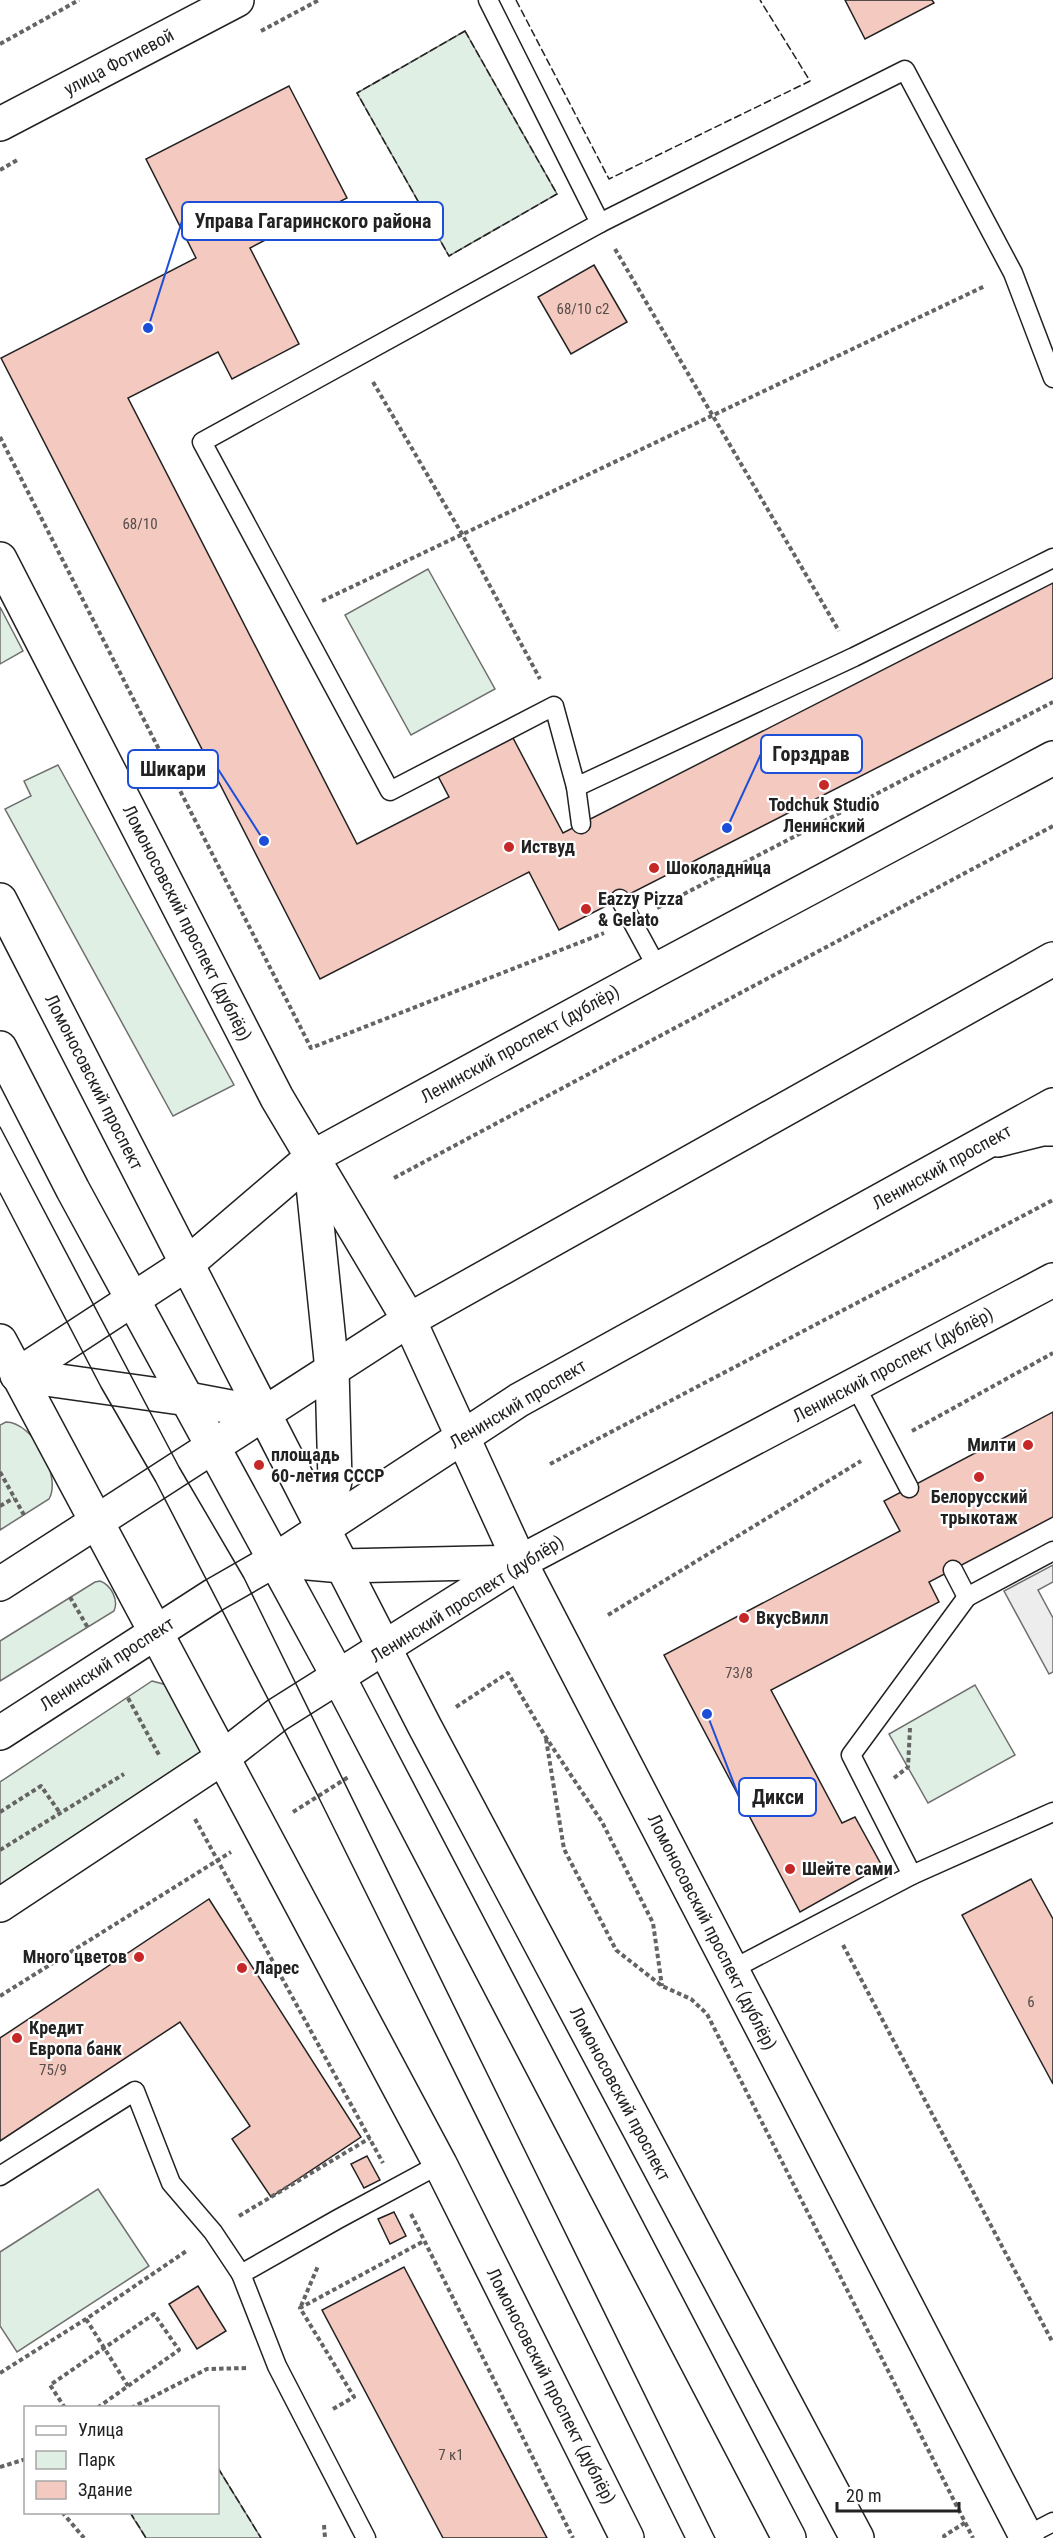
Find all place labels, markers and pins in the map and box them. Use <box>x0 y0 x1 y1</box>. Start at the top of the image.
callout: Управа Гагаринского района <box>182 202 443 240</box>
callout: Горздрав <box>761 735 862 773</box>
callout: Шикари <box>128 750 218 788</box>
marker: Todchuk Studio Ленинский <box>817 778 831 792</box>
place label: Todchuk Studio Ленинский <box>768 794 880 836</box>
place label: Иствуд <box>521 836 575 857</box>
marker: Иствуд <box>502 840 516 854</box>
place label: Шоколадница <box>666 857 771 878</box>
marker: Шоколадница <box>647 861 661 875</box>
place label: Eazzy Pizza & Gelato <box>598 888 683 930</box>
marker: Eazzy Pizza & Gelato <box>579 902 593 916</box>
place label: Милти <box>967 1434 1016 1455</box>
marker: Милти <box>1021 1438 1035 1452</box>
place label: площадь 60-летия СССР <box>271 1444 384 1486</box>
marker: площадь 60-летия СССР <box>252 1458 266 1472</box>
marker: Белорусский трыкотаж <box>972 1470 986 1484</box>
place label: Белорусский трыкотаж <box>931 1486 1027 1528</box>
place label: ВкусВилл <box>756 1607 828 1628</box>
marker: ВкусВилл <box>737 1611 751 1625</box>
callout: Дикси <box>739 1778 816 1816</box>
place label: Шейте сами <box>802 1858 893 1879</box>
marker: Шейте сами <box>783 1862 797 1876</box>
place label: Много цветов <box>23 1946 127 1967</box>
marker: Много цветов <box>132 1950 146 1964</box>
place label: Ларес <box>254 1957 299 1978</box>
marker: Ларес <box>235 1961 249 1975</box>
place label: Кредит Европа банк <box>29 2017 122 2059</box>
marker: Кредит Европа банк <box>10 2031 24 2045</box>

